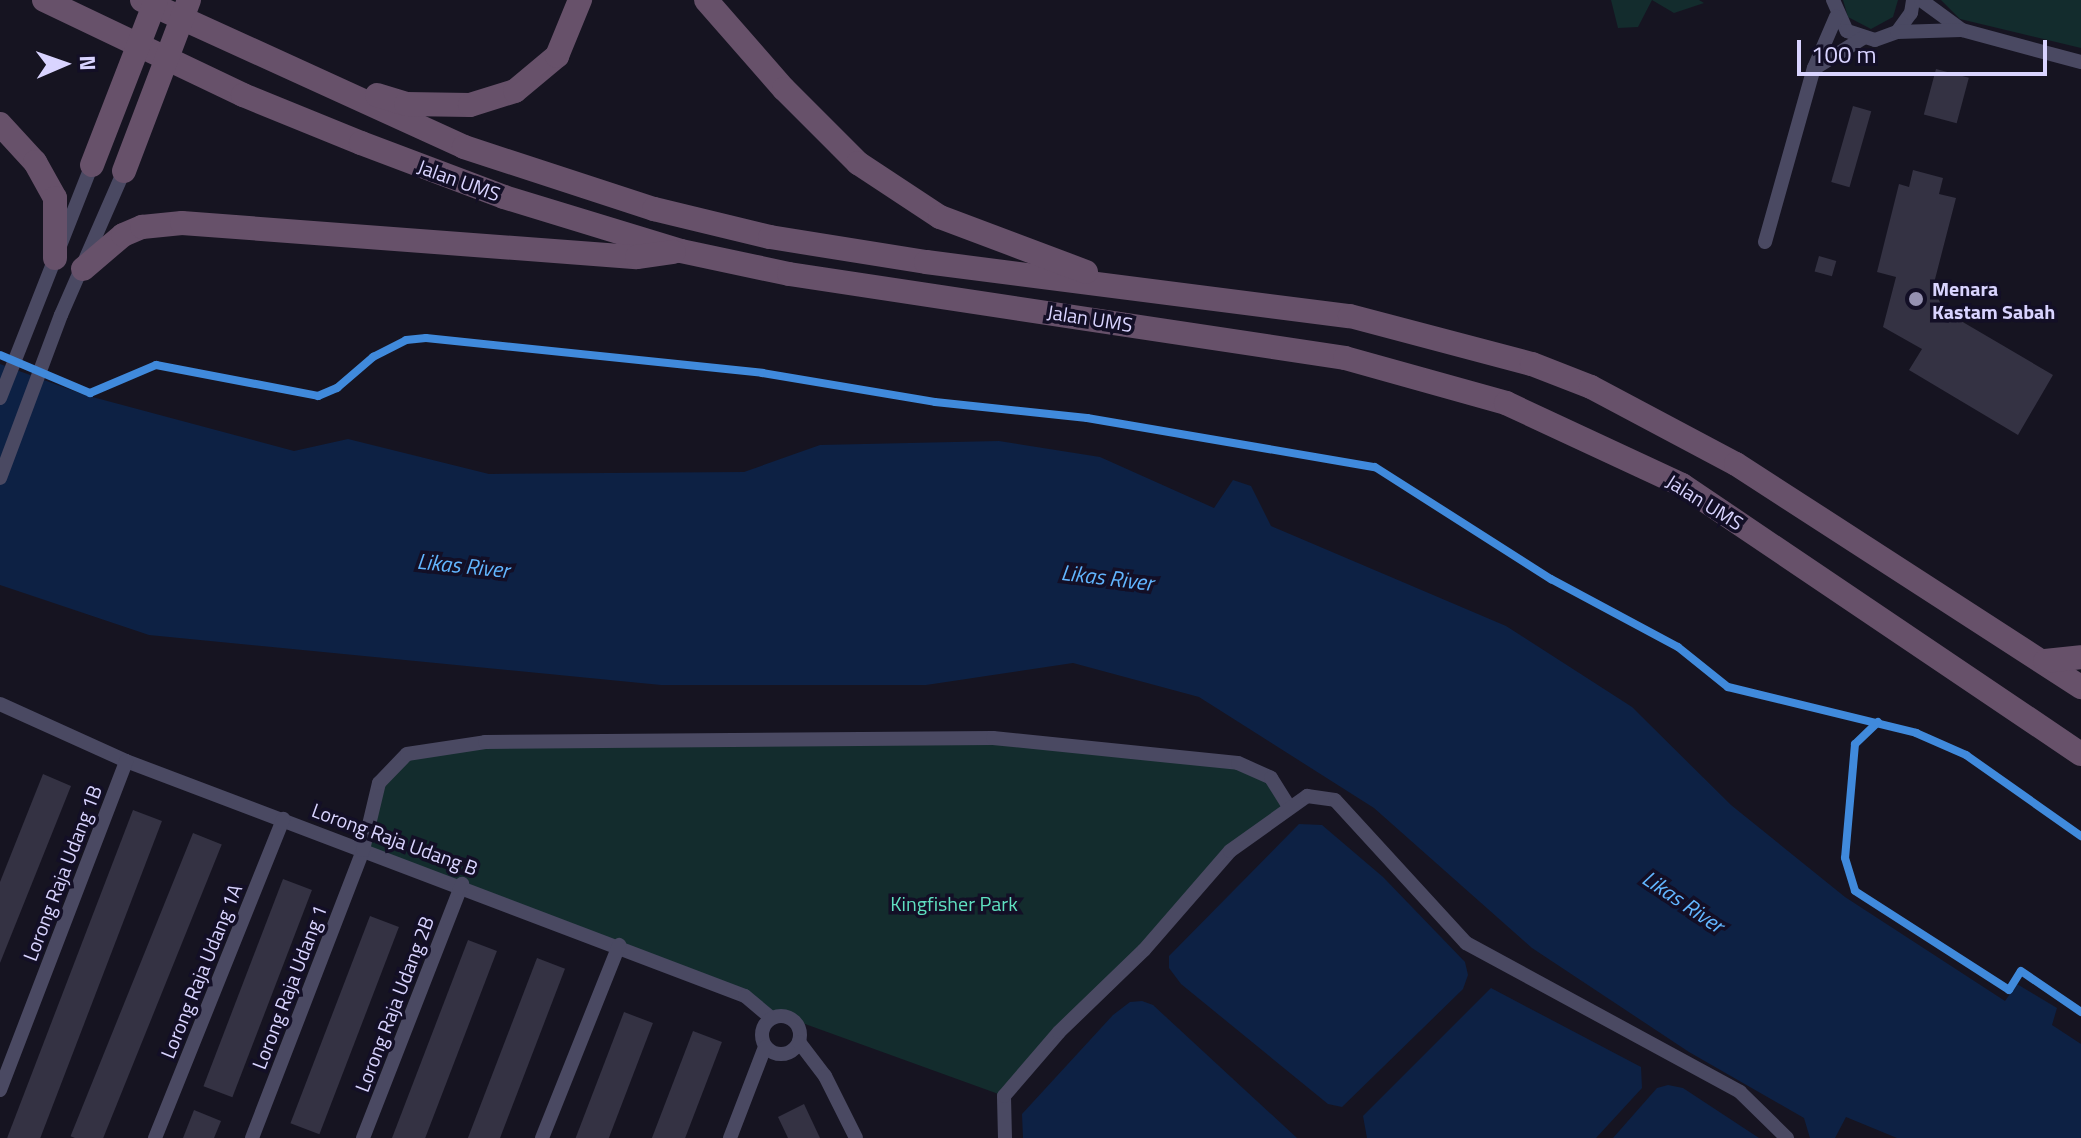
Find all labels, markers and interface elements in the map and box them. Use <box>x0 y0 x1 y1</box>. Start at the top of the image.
north arrow <box>24 24 104 104</box>
scale bar <box>1801 24 2051 74</box>
text: 100 m <box>1811 36 1877 72</box>
text: N <box>71 55 105 71</box>
street label: Jalan UMS <box>414 154 504 206</box>
place label: Menara Kastam Sabah <box>1932 276 2055 323</box>
marker: Menara Kastam Sabah <box>1907 290 1925 308</box>
street label: Jalan UMS <box>1046 299 1134 337</box>
street label: Jalan UMS <box>1662 469 1748 535</box>
water label: Likas River <box>416 548 510 584</box>
water label: Likas River <box>1059 559 1155 597</box>
street label: Lorong Raja Udang 1B <box>17 782 107 964</box>
street label: Lorong Raja Udang B <box>309 798 481 880</box>
water label: Likas River <box>1637 865 1729 939</box>
street label: Lorong Raja Udang 1A <box>155 880 247 1062</box>
park label: Kingfisher Park <box>890 891 1018 915</box>
street label: Lorong Raja Udang 1 <box>247 902 331 1072</box>
street label: Lorong Raja Udang 2B <box>349 913 439 1095</box>

